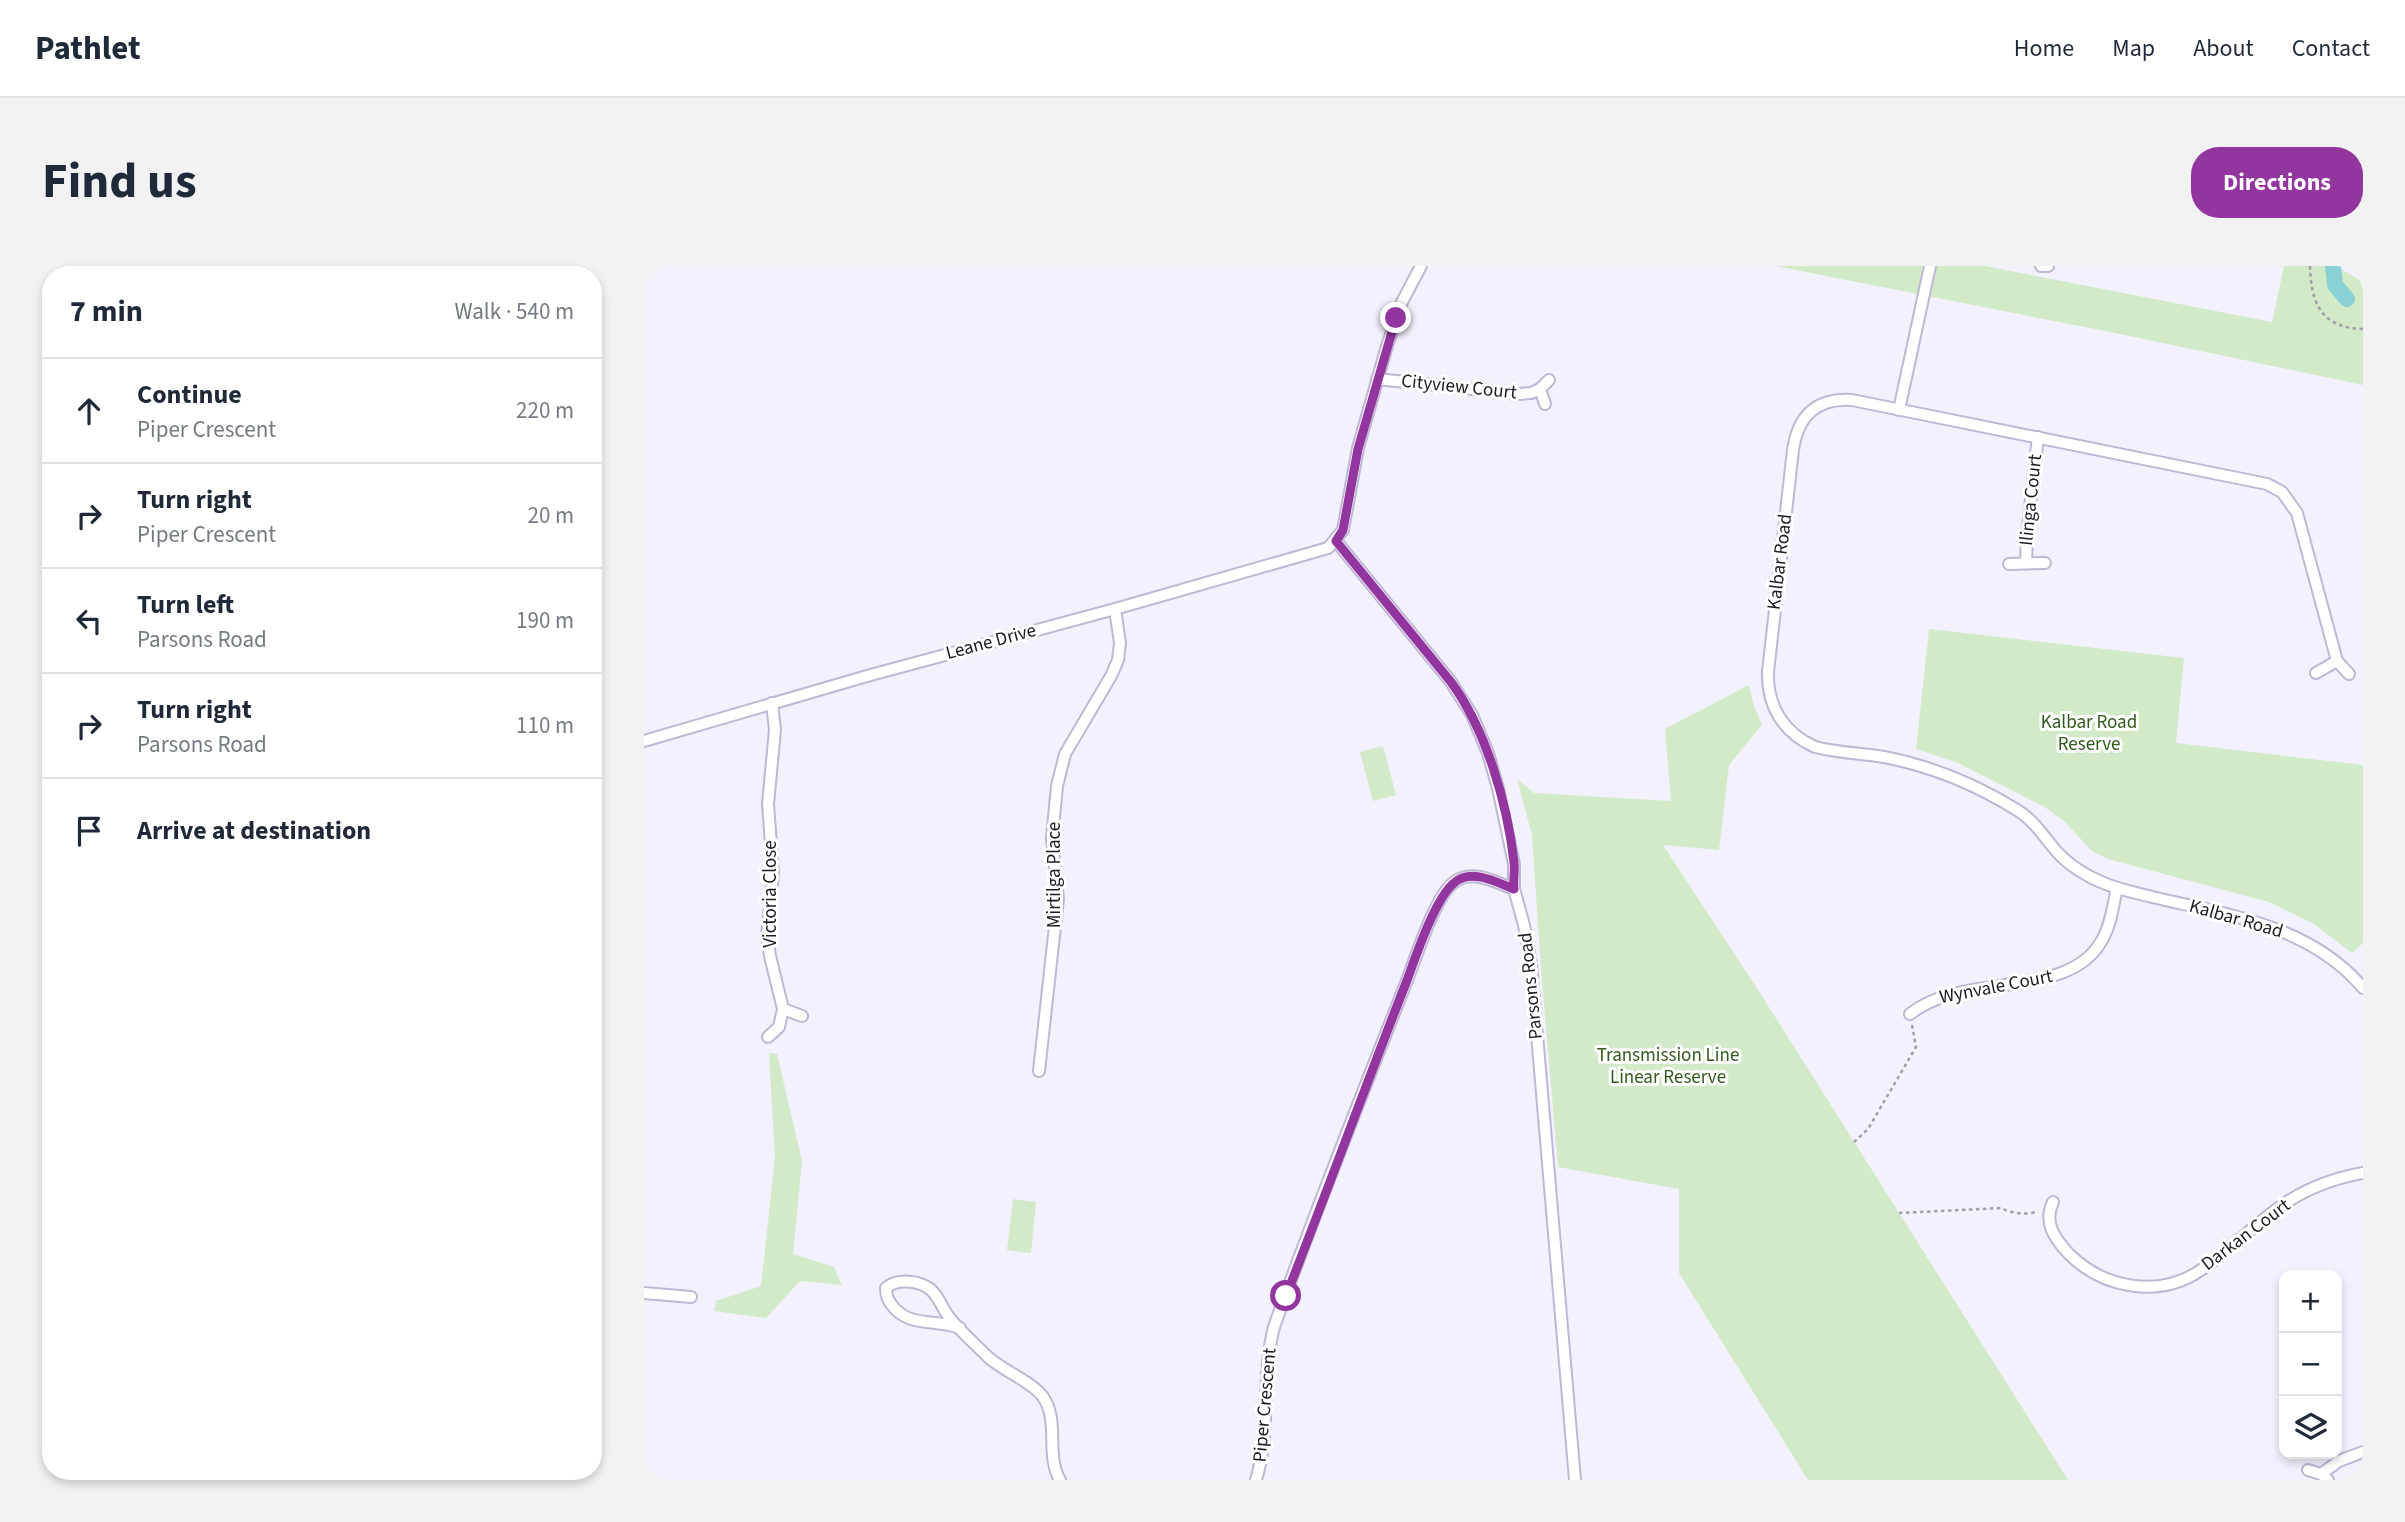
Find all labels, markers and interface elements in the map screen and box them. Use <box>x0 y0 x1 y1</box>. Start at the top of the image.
text: Pathlet <box>35 25 141 72</box>
text: Home <box>2014 31 2074 66</box>
text: Map <box>2112 31 2155 66</box>
text: About <box>2193 31 2254 66</box>
text: Contact <box>2292 31 2370 66</box>
text: Find us <box>42 147 197 217</box>
button: Directions <box>2191 147 2363 218</box>
text: 7 min <box>70 290 143 333</box>
text: Walk · 540 m <box>455 295 574 328</box>
route end <box>1380 302 1411 333</box>
street label: Cityview Court <box>1400 368 1519 407</box>
text: Continue <box>137 376 242 413</box>
icon: ahead <box>70 392 108 430</box>
text: 220 m <box>516 394 574 427</box>
text: Piper Crescent <box>137 413 276 446</box>
street label: Ilinga Court <box>2013 452 2049 547</box>
text: Turn right <box>137 481 252 518</box>
icon: right <box>70 497 108 535</box>
text: 20 m <box>527 499 574 532</box>
street label: Kalbar Road <box>1761 513 1799 611</box>
text: Piper Crescent <box>137 518 276 551</box>
text: Turn left <box>137 586 234 623</box>
icon: left <box>70 602 108 640</box>
text: 190 m <box>516 604 574 637</box>
street label: Leane Drive <box>943 617 1039 667</box>
text: Parsons Road <box>137 623 267 656</box>
text: Turn right <box>137 691 252 728</box>
icon: right <box>70 707 108 745</box>
text: 110 m <box>516 709 574 742</box>
park label: Kalbar Road Reserve <box>2041 709 2137 758</box>
text: Parsons Road <box>137 728 267 761</box>
icon: arrive <box>70 812 108 850</box>
text: Arrive at destination <box>137 812 371 849</box>
street label: Mirtilga Place <box>1041 822 1068 928</box>
street label: Victoria Close <box>757 840 784 948</box>
street label: Kalbar Road <box>2186 893 2286 945</box>
street label: Parsons Road <box>1512 931 1550 1041</box>
street label: Wynvale Court <box>1937 963 2056 1011</box>
park label: Transmission Line Linear Reserve <box>1597 1042 1739 1091</box>
street label: Darkan Court <box>2196 1192 2297 1277</box>
map controls <box>2279 1270 2342 1459</box>
button: + <box>2279 1270 2342 1333</box>
route start <box>1270 1280 1301 1311</box>
button: − <box>2279 1333 2342 1396</box>
street label: Piper Crescent <box>1247 1346 1284 1463</box>
button: layers <box>2279 1396 2342 1459</box>

